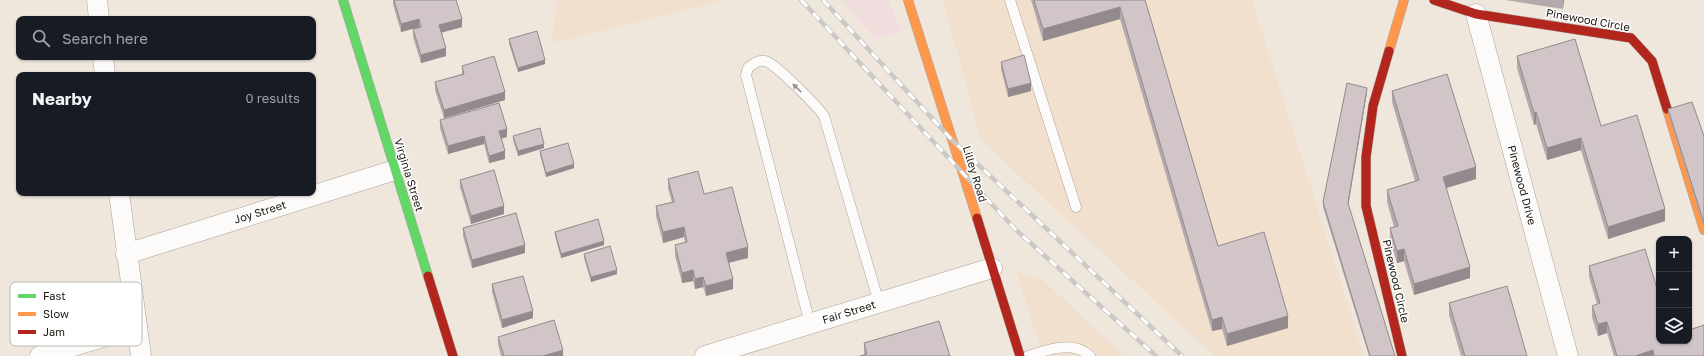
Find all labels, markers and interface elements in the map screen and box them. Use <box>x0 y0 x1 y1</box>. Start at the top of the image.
street label: Pinewood Circle <box>1545 6 1631 33</box>
search box <box>16 16 316 60</box>
icon: search <box>30 27 52 49</box>
text: Search here <box>62 29 148 47</box>
one-way arrow <box>793 84 802 93</box>
text: Nearby <box>32 88 92 109</box>
text: 0 results <box>245 90 300 106</box>
street label: Virginia Street <box>392 137 427 213</box>
street label: Lilley Road <box>961 144 990 204</box>
street label: Pinewood Drive <box>1506 144 1539 226</box>
street label: Joy Street <box>232 197 288 226</box>
map controls <box>1656 236 1692 344</box>
button: + <box>1656 236 1692 272</box>
street label: Pinewood Circle <box>1381 238 1412 324</box>
button: − <box>1656 272 1692 308</box>
legend <box>10 282 142 346</box>
text: Fast <box>43 289 66 302</box>
street label: Fair Street <box>821 297 877 326</box>
text: Slow <box>43 307 69 320</box>
button: layers <box>1656 308 1692 344</box>
text: Jam <box>43 325 65 338</box>

